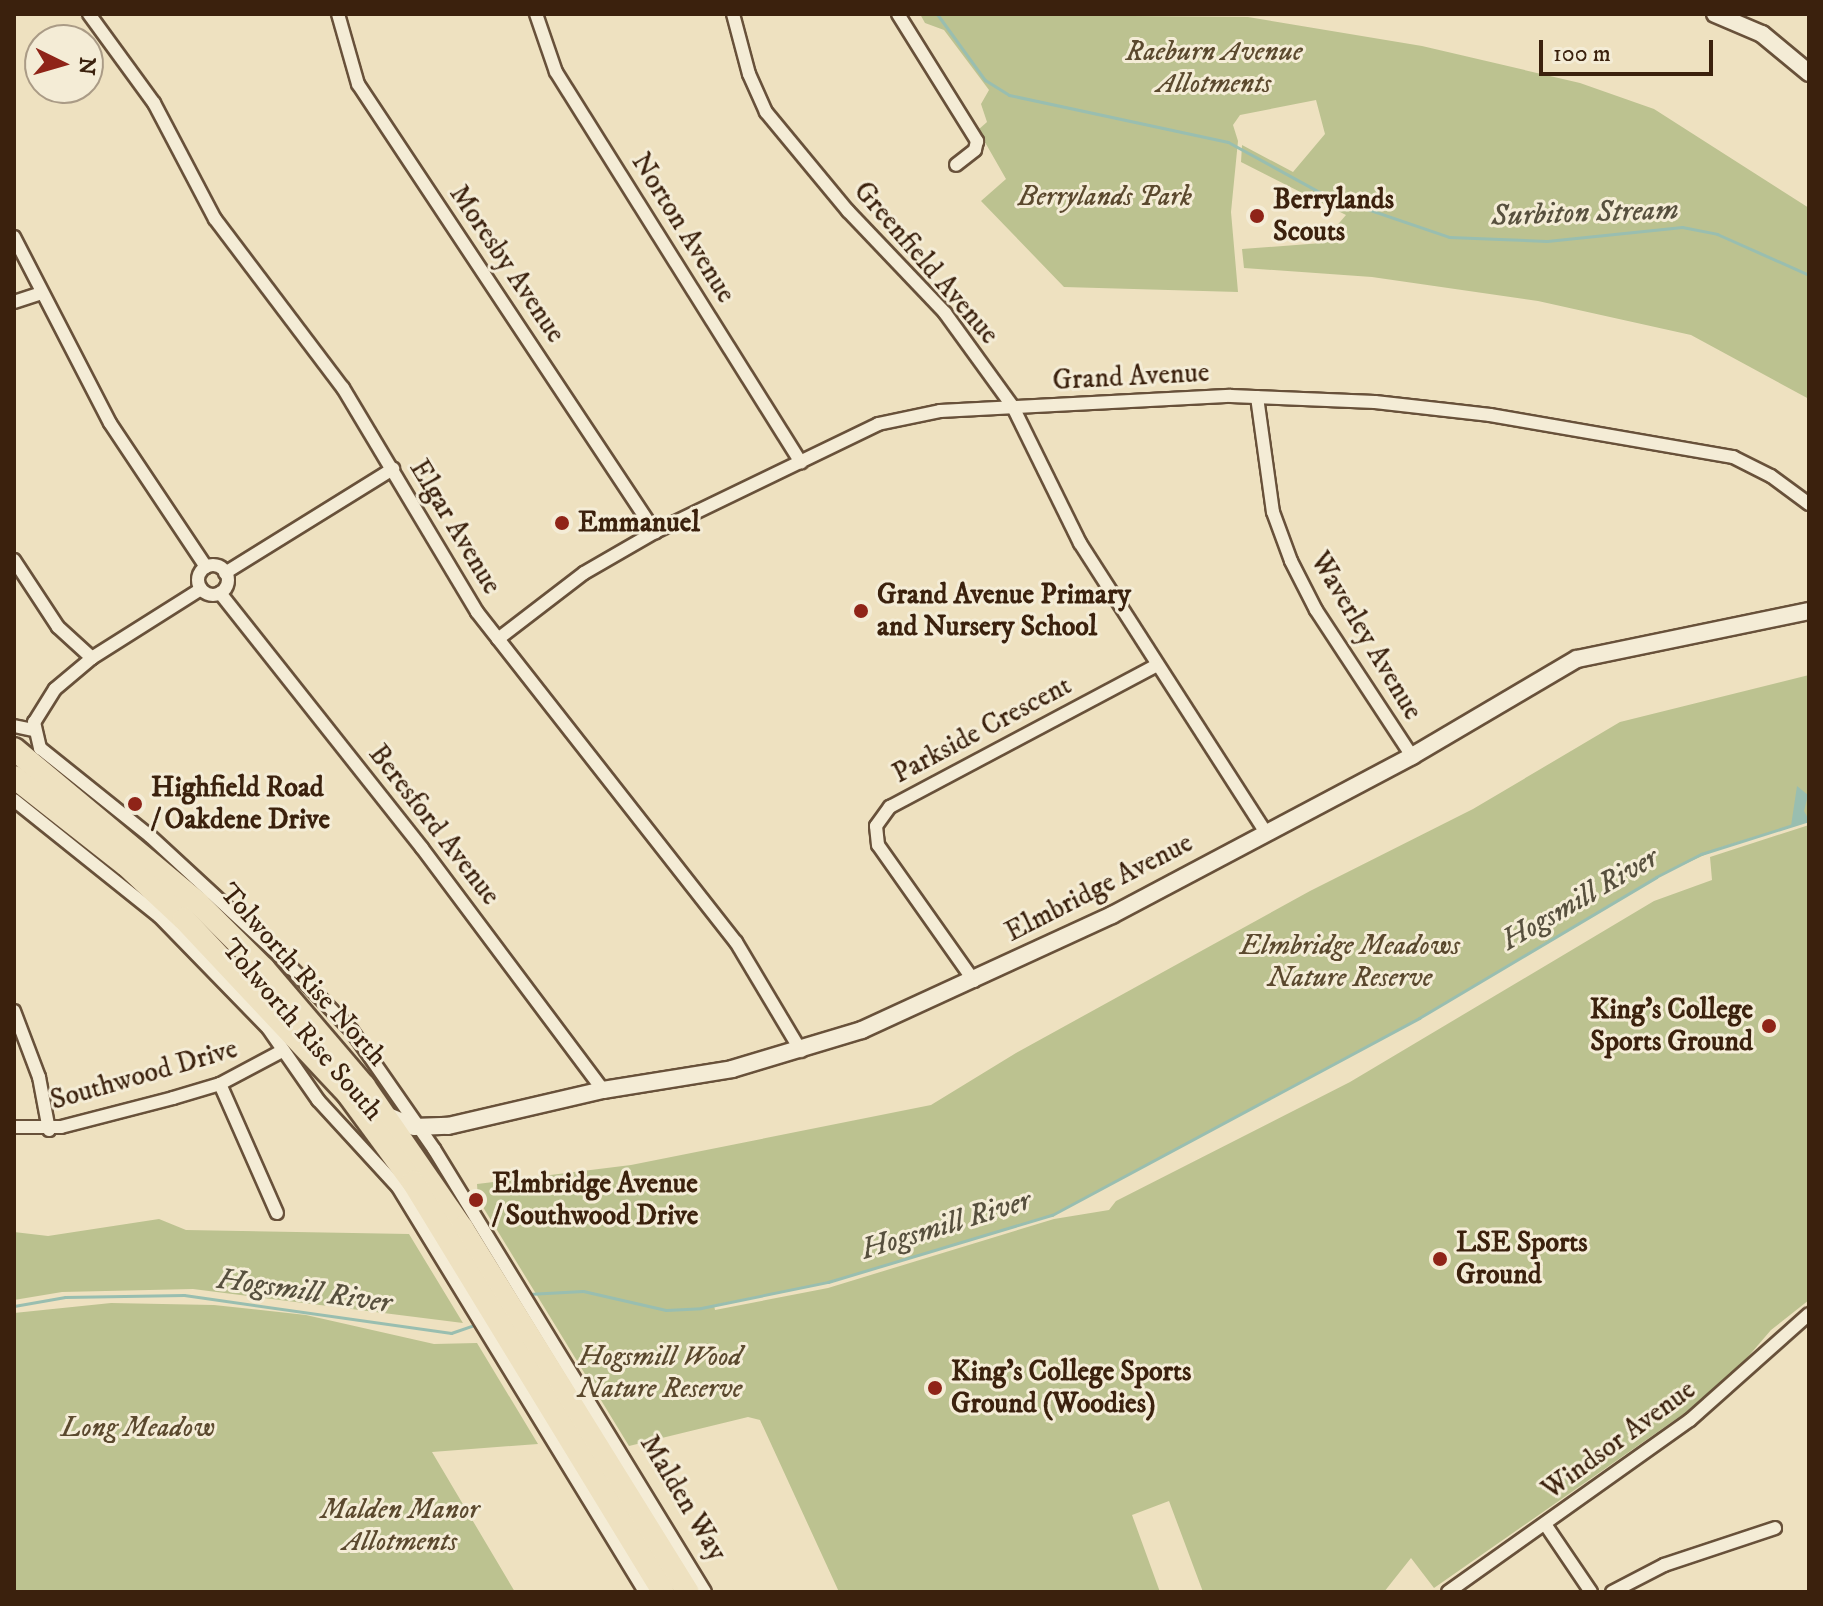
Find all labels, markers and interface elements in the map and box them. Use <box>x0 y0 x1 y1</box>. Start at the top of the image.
north arrow <box>24 24 104 104</box>
scale bar <box>1543 24 1717 74</box>
park label: Raeburn Avenue Allotments <box>1126 35 1302 101</box>
text: 100 m <box>1553 39 1611 69</box>
text: N <box>72 56 101 76</box>
street label: Norton Avenue <box>624 147 742 309</box>
street label: Greenfield Avenue <box>846 175 1006 351</box>
street label: Moresby Avenue <box>442 179 572 349</box>
park label: Berrylands Park <box>1018 180 1192 214</box>
place label: Berrylands Scouts <box>1273 183 1394 249</box>
water label: Surbiton Stream <box>1491 193 1679 235</box>
marker: Berrylands Scouts <box>1248 207 1266 225</box>
street label: Grand Avenue <box>1052 356 1210 398</box>
street label: Elgar Avenue <box>402 454 508 600</box>
place label: Emmanuel <box>578 506 700 540</box>
marker: Emmanuel <box>553 514 571 532</box>
street label: Waverley Avenue <box>1303 546 1429 726</box>
place label: Grand Avenue Primary and Nursery School <box>877 578 1131 644</box>
marker: Grand Avenue Primary and Nursery School <box>852 602 870 620</box>
street label: Parkside Crescent <box>887 669 1077 791</box>
street label: Beresford Avenue <box>361 738 507 912</box>
place label: Highfield Road / Oakdene Drive <box>151 771 330 837</box>
marker: Highfield Road / Oakdene Drive <box>126 795 144 813</box>
street label: Elmbridge Avenue <box>1000 826 1198 950</box>
water label: Hogsmill River <box>1495 841 1665 959</box>
street label: Tolworth Rise North <box>212 877 394 1073</box>
park label: Elmbridge Meadows Nature Reserve <box>1240 929 1460 995</box>
street label: Tolworth Rise South <box>214 932 390 1128</box>
place label: King's College Sports Ground <box>1590 993 1753 1059</box>
marker: King's College Sports Ground <box>1760 1017 1778 1035</box>
street label: Southwood Drive <box>47 1032 241 1118</box>
place label: Elmbridge Avenue / Southwood Drive <box>492 1167 698 1233</box>
water label: Hogsmill River <box>857 1183 1035 1269</box>
marker: Elmbridge Avenue / Southwood Drive <box>467 1191 485 1209</box>
place label: LSE Sports Ground <box>1456 1226 1588 1292</box>
marker: LSE Sports Ground <box>1431 1250 1449 1268</box>
water label: Hogsmill River <box>215 1262 393 1322</box>
park label: Hogsmill Wood Nature Reserve <box>578 1340 742 1406</box>
place label: King's College Sports Ground (Woodies) <box>951 1355 1191 1421</box>
street label: Windsor Avenue <box>1536 1373 1702 1507</box>
marker: King's College Sports Ground (Woodies) <box>926 1379 944 1397</box>
park label: Long Meadow <box>61 1411 215 1445</box>
street label: Malden Way <box>632 1429 734 1567</box>
park label: Malden Manor Allotments <box>321 1493 479 1559</box>

